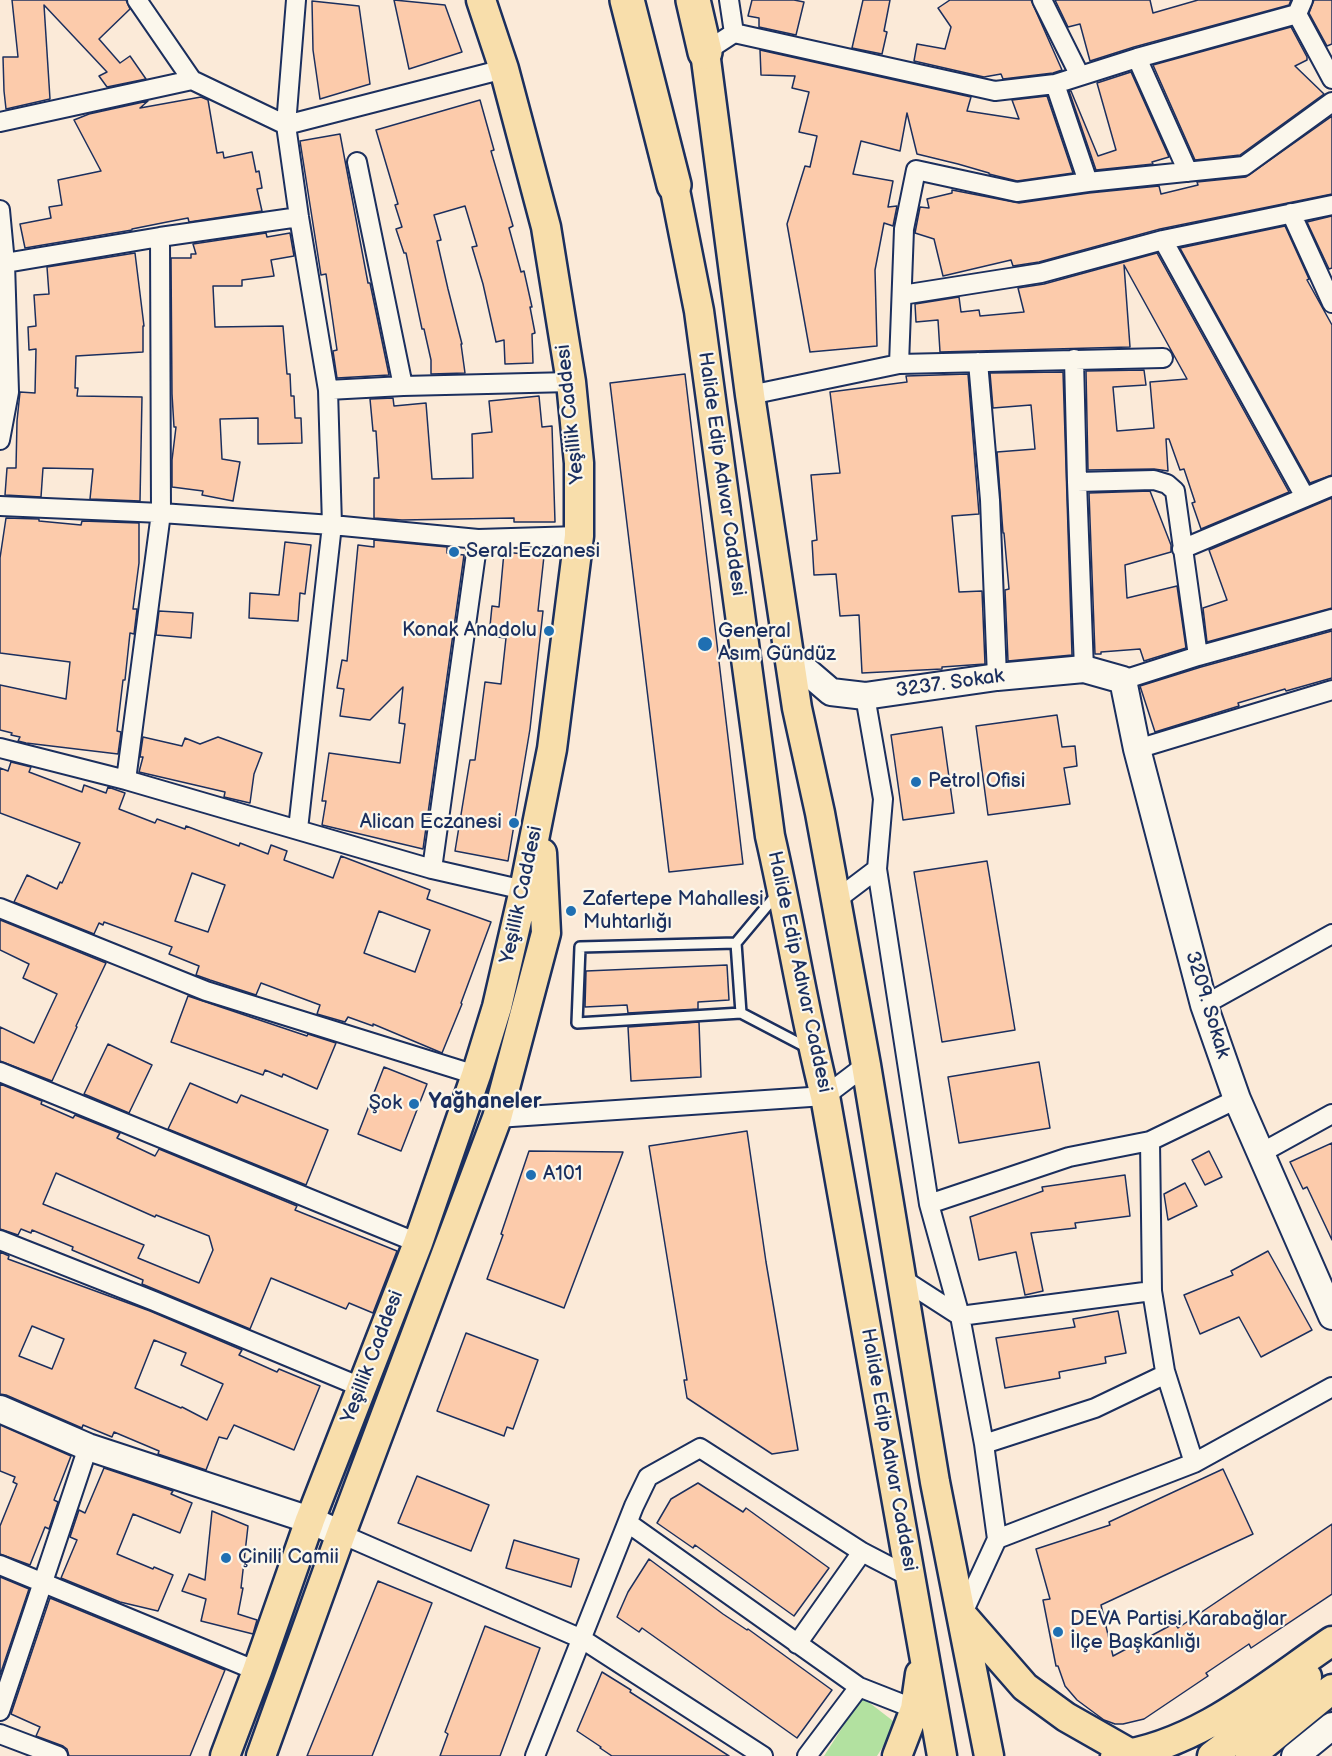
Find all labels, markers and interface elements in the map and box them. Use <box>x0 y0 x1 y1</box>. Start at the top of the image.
street label: Yeşillik Caddesi <box>552 343 590 485</box>
street label: Halide Edip Adıvar Caddesi <box>692 350 750 598</box>
place label: Seral Eczanesi <box>466 540 600 564</box>
marker: Seral Eczanesi <box>447 545 461 559</box>
place label: Konak Anadolu <box>402 619 537 643</box>
place label: General Asım Gündüz <box>718 620 836 667</box>
marker: Konak Anadolu <box>542 624 556 638</box>
marker: General Asım Gündüz <box>696 635 714 653</box>
street label: 3237. Sokak <box>894 665 1006 703</box>
place label: Petrol Ofisi <box>928 770 1025 794</box>
marker: Petrol Ofisi <box>909 775 923 789</box>
place label: Alican Eczanesi <box>360 811 502 835</box>
marker: Alican Eczanesi <box>507 816 521 830</box>
street label: Yeşillik Caddesi <box>496 824 548 966</box>
street label: Halide Edip Adıvar Caddesi <box>762 849 836 1095</box>
place label: Zafertepe Mahallesi Muhtarlığı <box>583 888 764 935</box>
marker: Zafertepe Mahallesi Muhtarlığı <box>564 904 578 918</box>
street label: 3209. Sokak <box>1179 949 1235 1061</box>
district label: Yağhaneler <box>428 1089 542 1115</box>
place label: Şok <box>369 1092 402 1116</box>
marker: Şok <box>407 1097 421 1111</box>
place label: A101 <box>543 1163 582 1187</box>
marker: A101 <box>524 1168 538 1182</box>
street label: Yeşillik Caddesi <box>337 1287 409 1427</box>
street label: Halide Edip Adıvar Caddesi <box>855 1327 921 1573</box>
place label: Çinili Camii <box>238 1546 339 1570</box>
marker: Çinili Camii <box>219 1551 233 1565</box>
place label: DEVA Partisi Karabağlar İlçe Başkanlığı <box>1070 1608 1287 1655</box>
marker: DEVA Partisi Karabağlar İlçe Başkanlığı <box>1051 1625 1065 1639</box>

